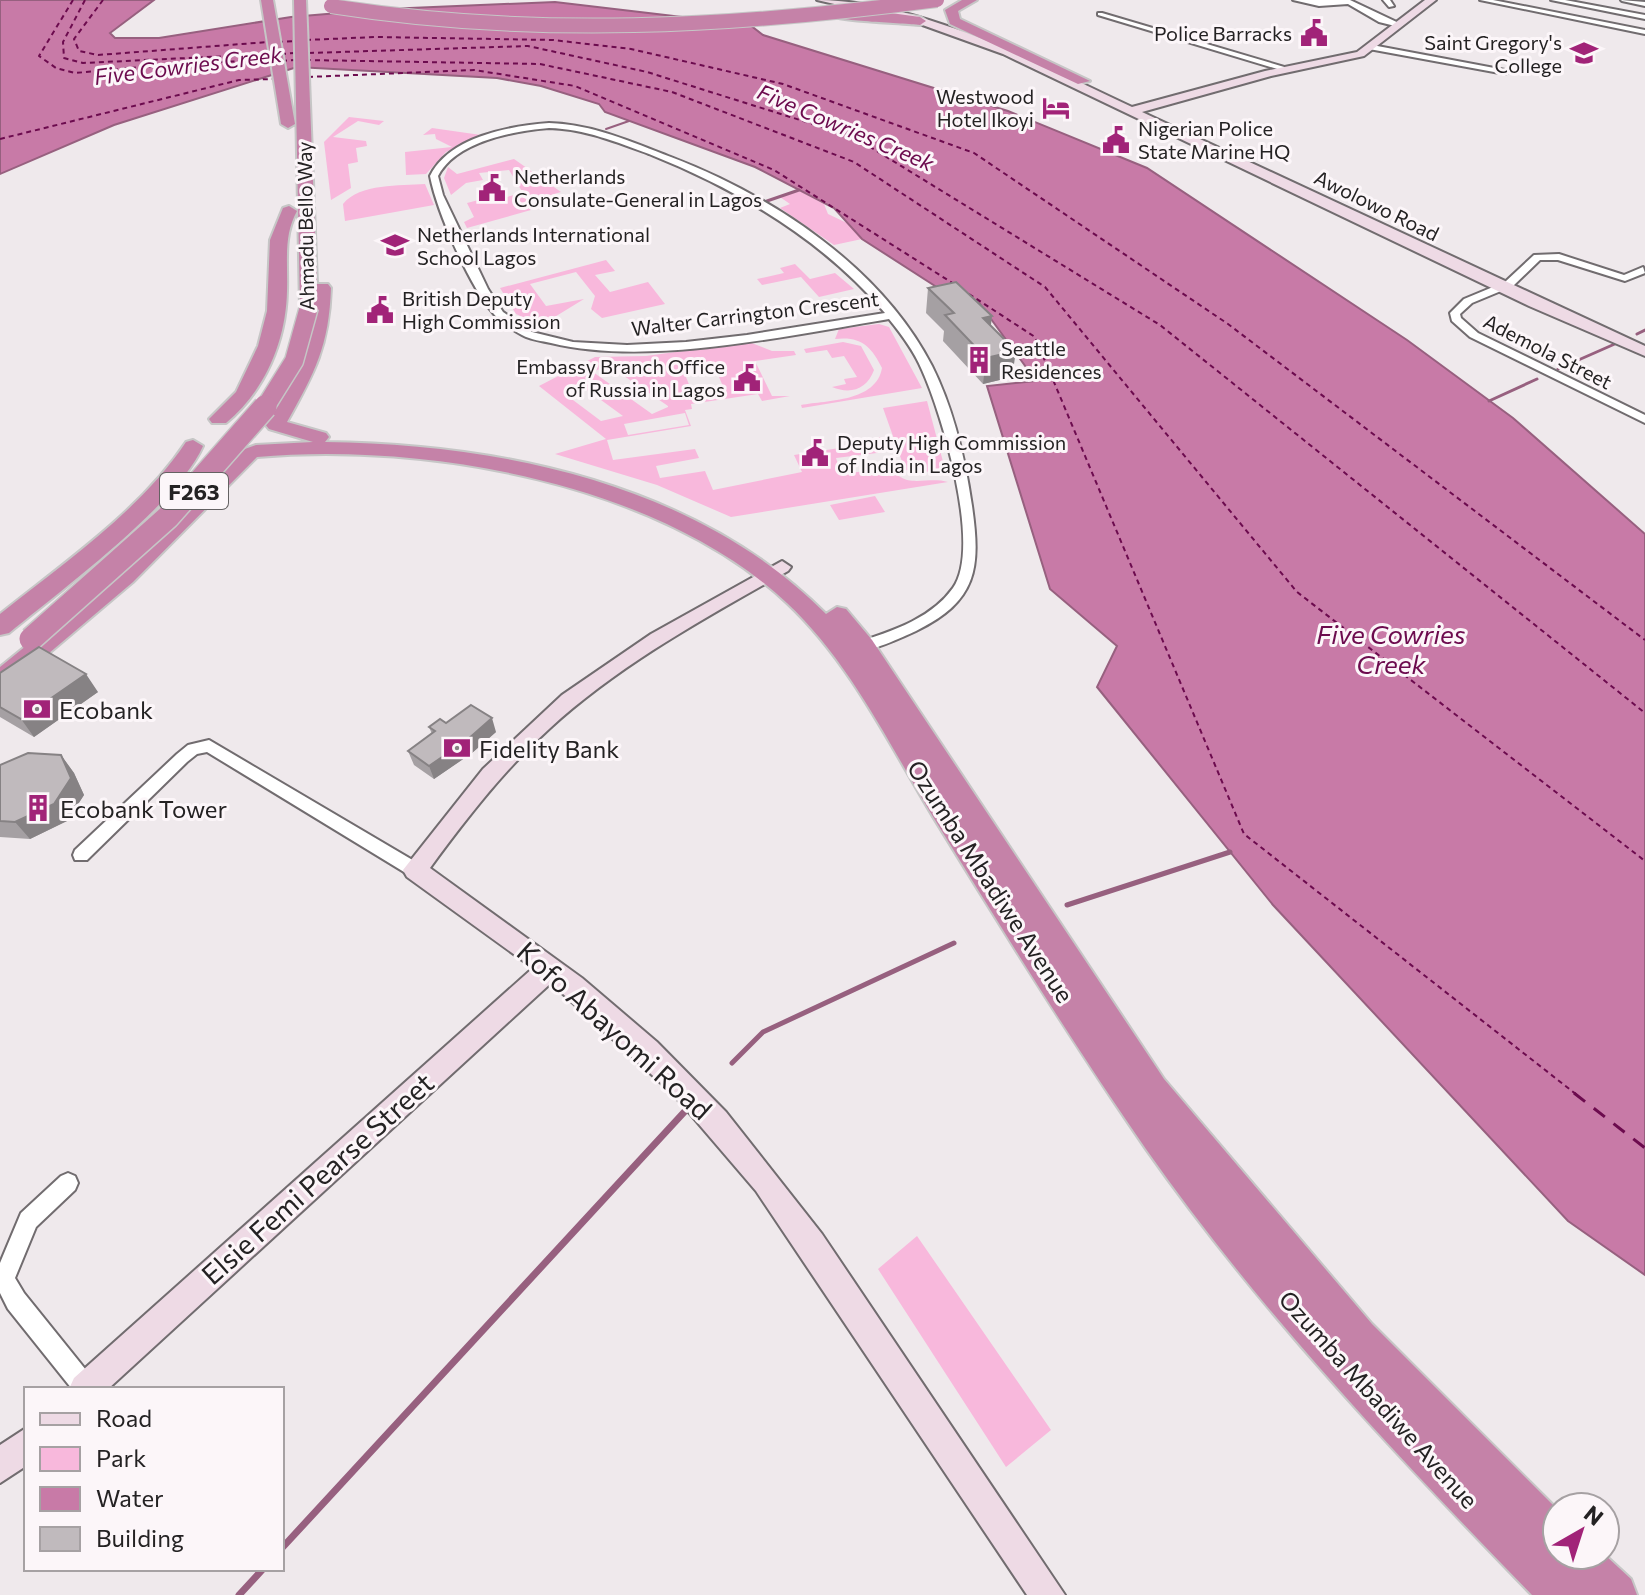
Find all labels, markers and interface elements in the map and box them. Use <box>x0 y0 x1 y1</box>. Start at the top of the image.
public building icon: Police Barracks <box>1299 18 1329 48</box>
place label: Police Barracks <box>1154 21 1292 45</box>
place label: Saint Gregory's College <box>1424 30 1562 77</box>
school or university icon: Saint Gregory's College <box>1569 38 1599 68</box>
water label: Five Cowries Creek <box>92 40 285 90</box>
water label: Five Cowries Creek <box>754 78 939 177</box>
place label: Westwood Hotel Ikoyi <box>936 84 1034 131</box>
hotel icon: Westwood Hotel Ikoyi <box>1041 93 1071 123</box>
place label: Nigerian Police State Marine HQ <box>1138 116 1290 163</box>
public building icon: Nigerian Police State Marine HQ <box>1101 125 1131 155</box>
street label: Ahmadu Bello Way <box>292 141 318 311</box>
place label: Netherlands Consulate-General in Lagos <box>514 164 762 211</box>
street label: Awolowo Road <box>1311 165 1443 245</box>
public building icon: Netherlands Consulate-General in Lagos <box>477 173 507 203</box>
place label: Netherlands International School Lagos <box>417 222 650 269</box>
school or university icon: Netherlands International School Lagos <box>380 230 410 260</box>
place label: British Deputy High Commission <box>402 286 561 333</box>
street label: Walter Carrington Crescent <box>630 286 880 340</box>
public building icon: British Deputy High Commission <box>365 295 395 325</box>
street label: Ademola Street <box>1480 308 1616 394</box>
place label: Seattle Residences <box>1001 336 1102 383</box>
building icon: Seattle Residences <box>964 345 994 375</box>
place label: Embassy Branch Office of Russia in Lagos <box>516 354 725 401</box>
public building icon: Embassy Branch Office of Russia in Lagos <box>732 363 762 393</box>
place label: Deputy High Commission of India in Lagos <box>837 430 1066 477</box>
public building icon: Deputy High Commission of India in Lagos <box>800 438 830 468</box>
road number: F263 <box>160 473 228 509</box>
water label: Five Cowries Creek <box>1316 618 1466 679</box>
bank icon: Ecobank <box>22 694 52 724</box>
place label: Ecobank <box>59 695 153 724</box>
bank icon: Fidelity Bank <box>442 733 472 763</box>
place label: Fidelity Bank <box>479 734 619 763</box>
street label: Ozumba Mbadiwe Avenue <box>902 754 1080 1008</box>
building icon: Ecobank Tower <box>23 793 53 823</box>
place label: Ecobank Tower <box>60 794 227 823</box>
street label: Kofo Abayomi Road <box>511 934 719 1126</box>
street label: Elsie Femi Pearse Street <box>194 1065 440 1291</box>
street label: Ozumba Mbadiwe Avenue <box>1274 1284 1484 1514</box>
legend <box>24 1387 284 1571</box>
text: Road <box>96 1403 152 1432</box>
text: Park <box>96 1443 146 1472</box>
text: Water <box>96 1483 164 1512</box>
north arrow <box>1541 1491 1621 1571</box>
text: N <box>1579 1499 1609 1531</box>
text: Building <box>96 1523 184 1552</box>

